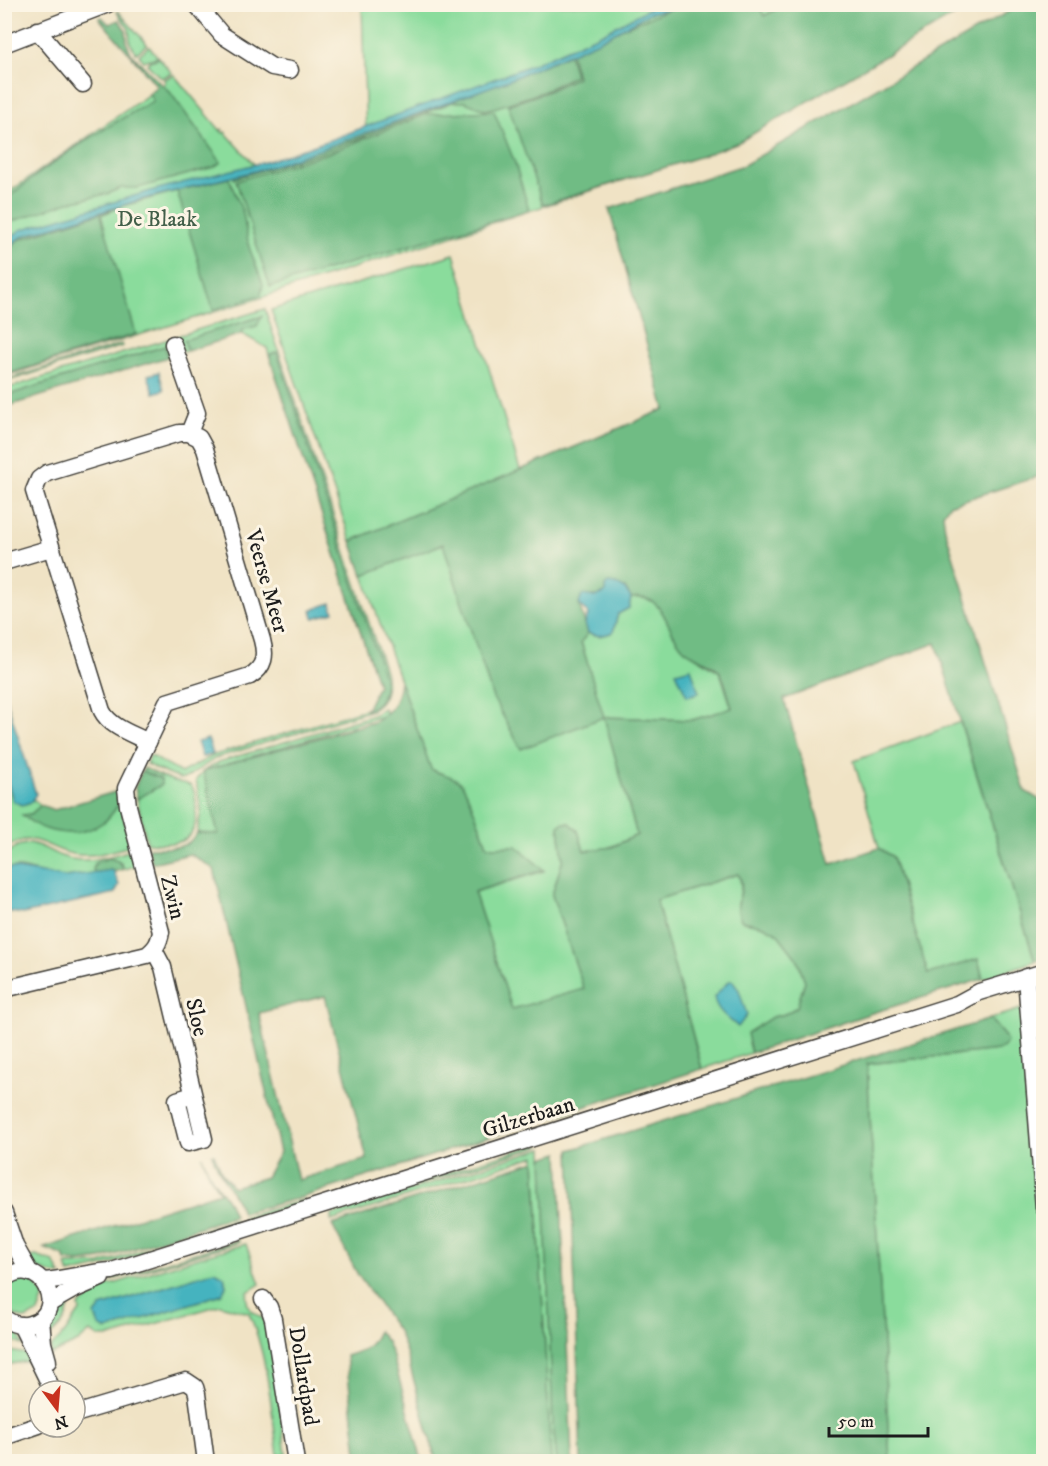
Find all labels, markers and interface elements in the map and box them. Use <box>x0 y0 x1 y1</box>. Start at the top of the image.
park label: De Blaak <box>117 206 197 233</box>
street label: Veerse Meer <box>239 526 294 637</box>
street label: Zwin <box>154 872 191 923</box>
street label: Sloe <box>179 996 214 1039</box>
street label: Gilzerbaan <box>479 1090 578 1144</box>
street label: Dollardpad <box>282 1325 325 1428</box>
north arrow <box>27 1379 87 1439</box>
scale bar <box>829 1400 928 1438</box>
text: N <box>52 1411 70 1434</box>
text: 50 m <box>838 1411 874 1433</box>

